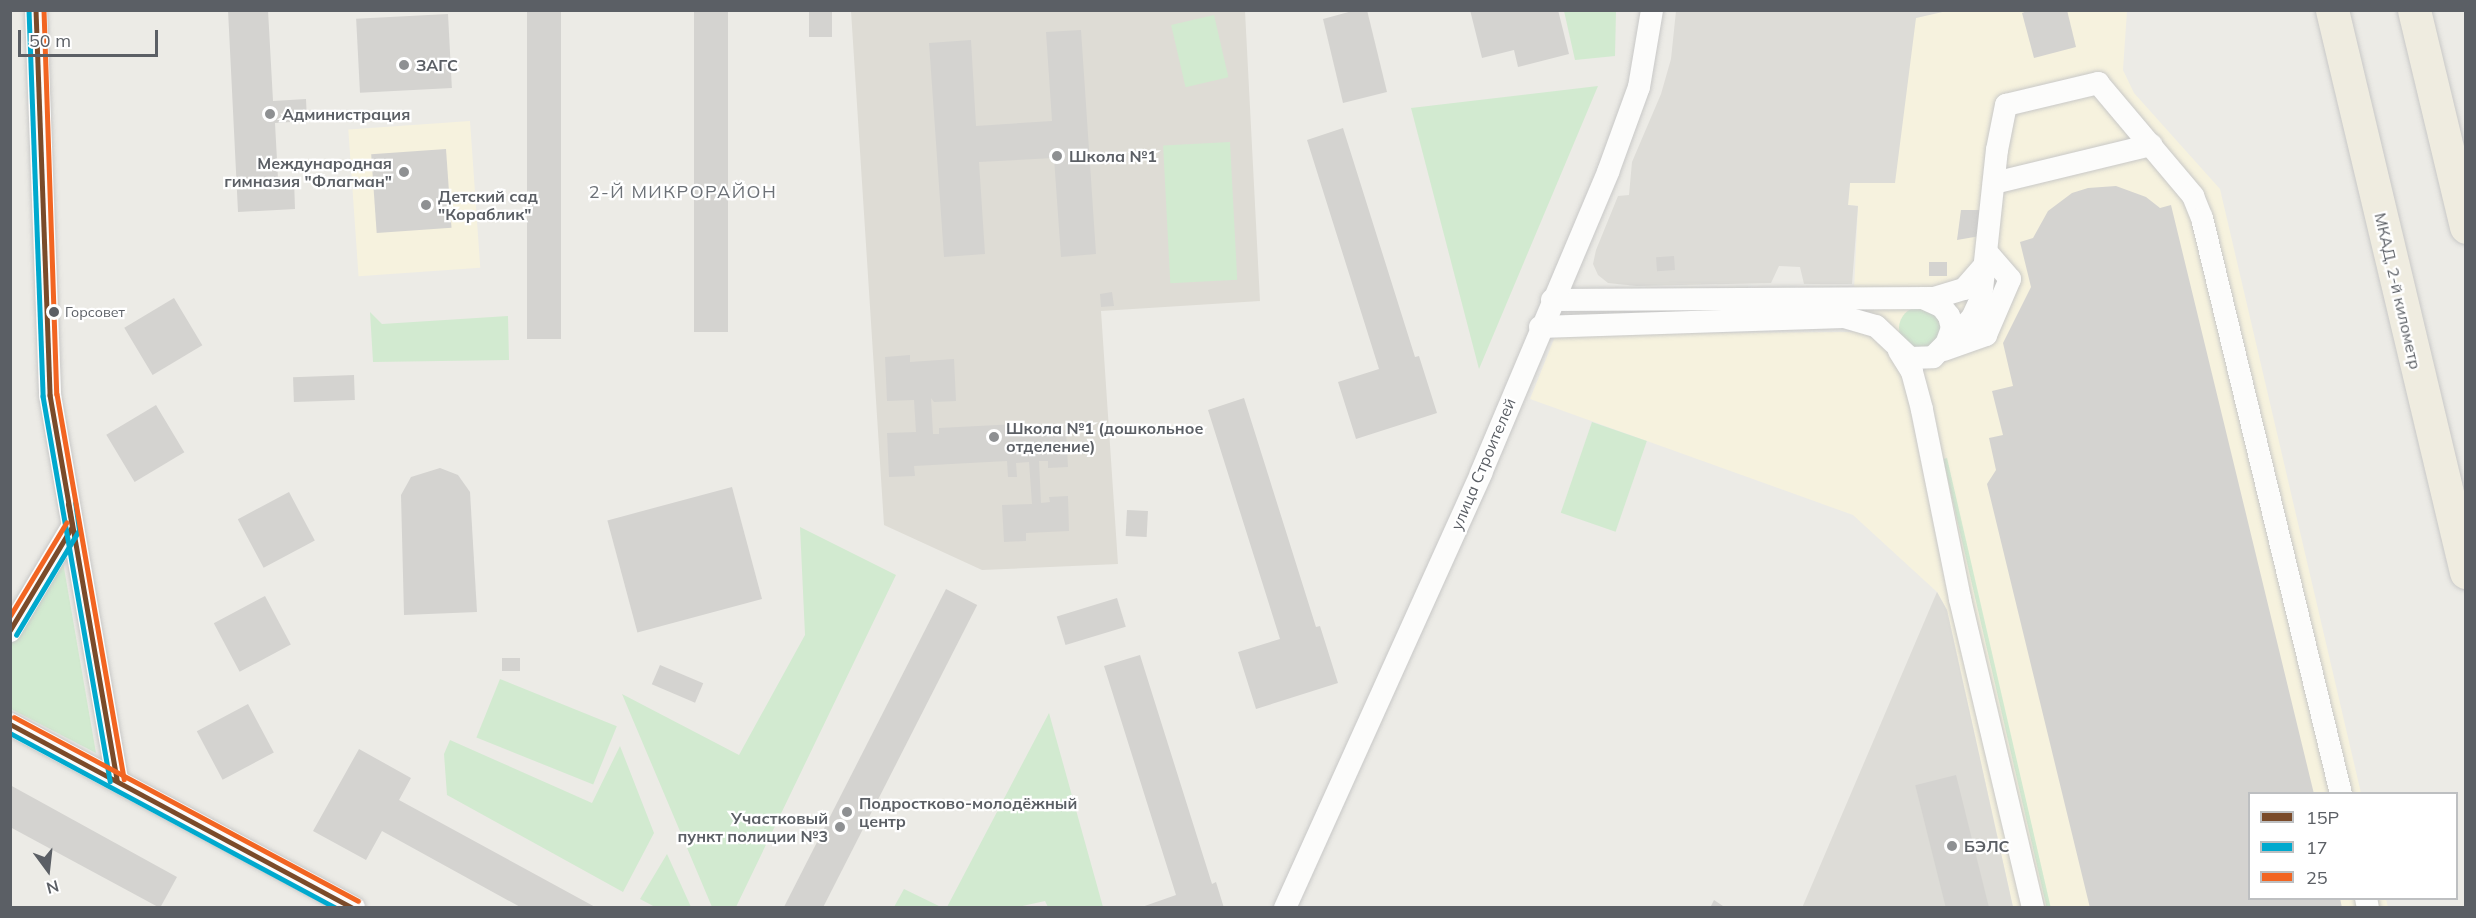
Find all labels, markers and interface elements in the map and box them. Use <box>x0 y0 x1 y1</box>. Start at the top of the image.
scale bar <box>21 18 160 56</box>
text: 50 m <box>29 29 71 52</box>
place label: ЗАГС <box>416 55 458 75</box>
marker: ЗАГС <box>397 58 411 72</box>
place label: Администрация <box>282 104 410 124</box>
marker: Администрация <box>263 107 277 121</box>
place label: Школа №1 <box>1069 146 1157 166</box>
marker: Школа №1 <box>1050 149 1064 163</box>
place label: Международная гимназия "Флагман" <box>224 153 392 191</box>
marker: Международная гимназия "Флагман" <box>397 165 411 179</box>
district label: 2-Й МИКРОРАЙОН <box>589 181 777 203</box>
place label: Детский сад "Кораблик" <box>438 186 538 224</box>
marker: Детский сад "Кораблик" <box>419 198 433 212</box>
street label: МКАД, 2-й километр <box>2371 211 2425 371</box>
place label: Горсовет <box>65 304 125 320</box>
marker: Горсовет <box>48 306 60 318</box>
street label: улица Строителей <box>1447 395 1519 533</box>
place label: Школа №1 (дошкольное отделение) <box>1006 418 1203 456</box>
marker: Школа №1 (дошкольное отделение) <box>987 430 1001 444</box>
legend <box>2248 792 2458 900</box>
place label: Подростково-молодёжный центр <box>859 793 1077 831</box>
marker: Подростково-молодёжный центр <box>840 805 854 819</box>
text: 15Р <box>2306 806 2339 829</box>
place label: Участковый пункт полиции №3 <box>677 808 828 846</box>
marker: Участковый пункт полиции №3 <box>833 820 847 834</box>
place label: БЭЛС <box>1964 836 2009 856</box>
text: 17 <box>2306 836 2328 859</box>
marker: БЭЛС <box>1945 839 1959 853</box>
north arrow <box>18 840 78 900</box>
text: 25 <box>2306 866 2328 889</box>
text: N <box>44 876 61 899</box>

